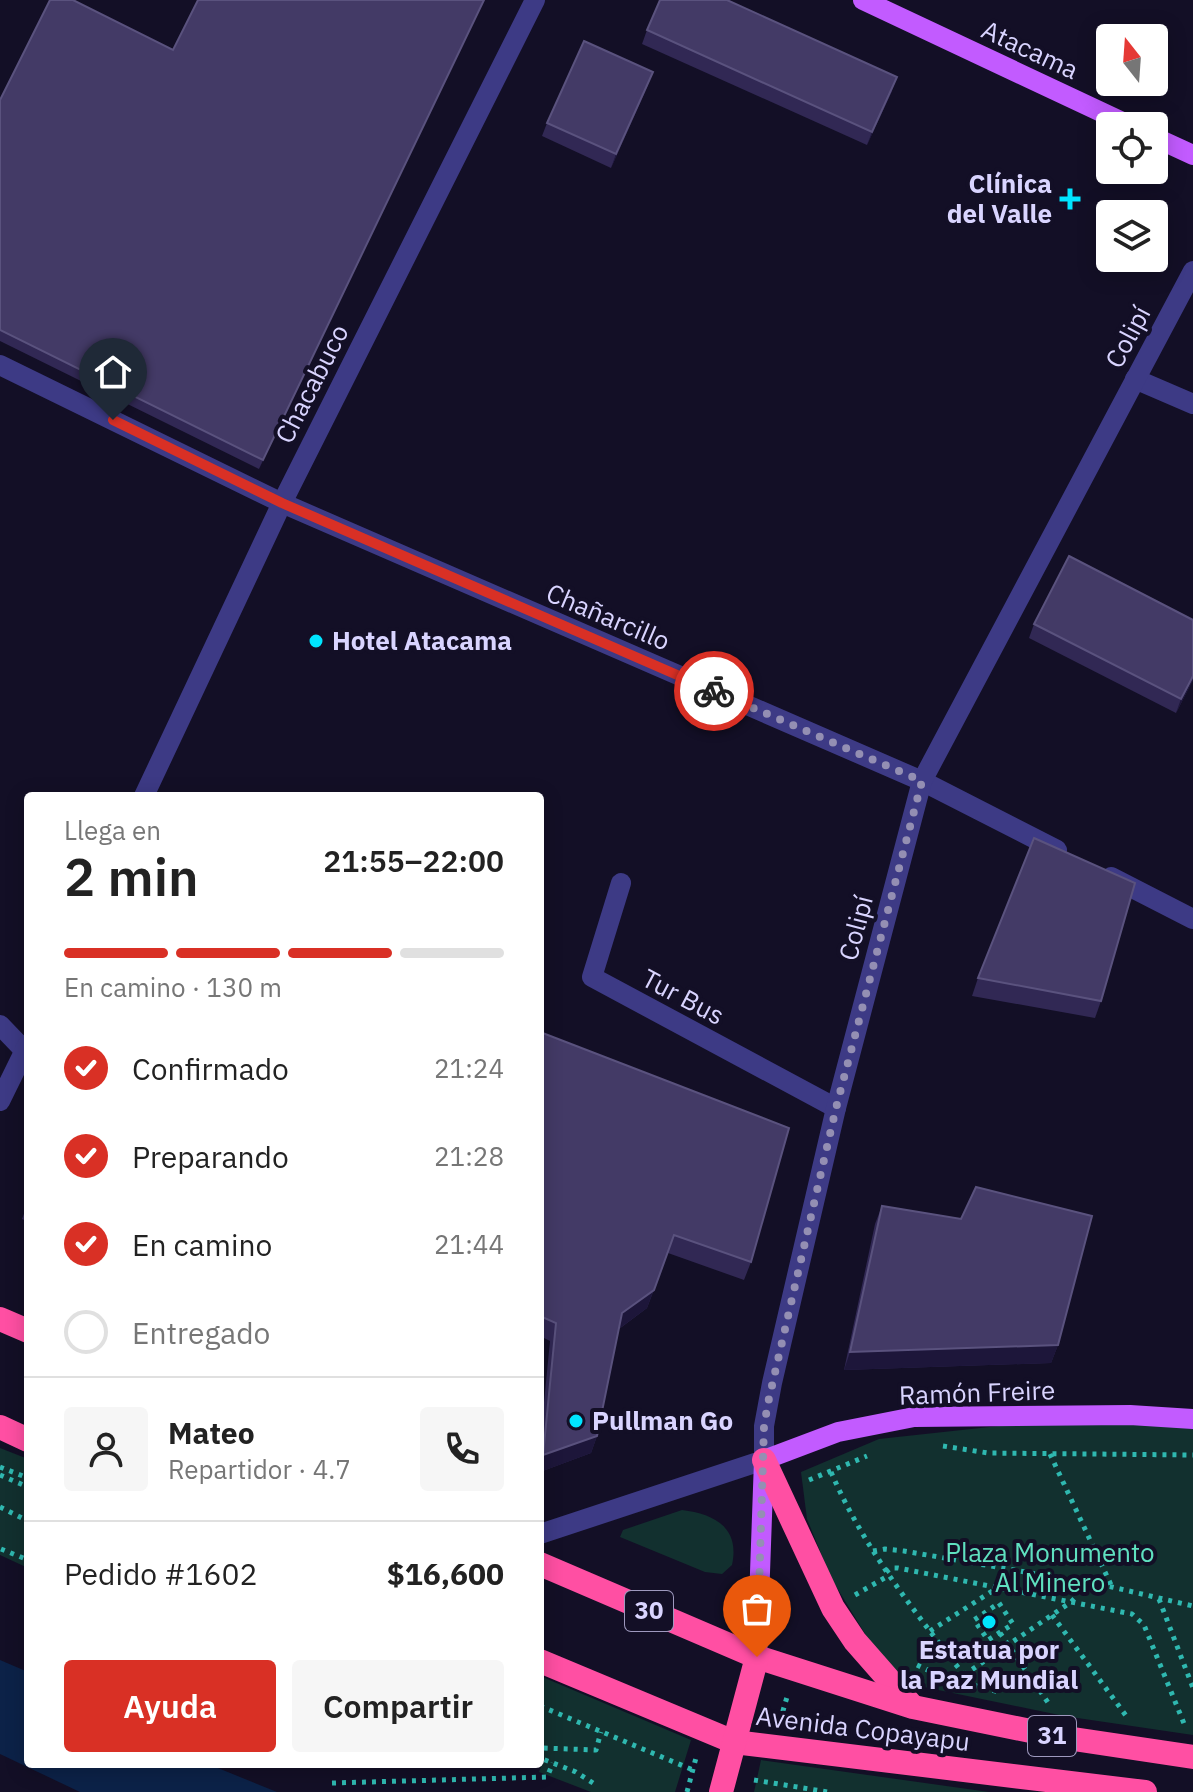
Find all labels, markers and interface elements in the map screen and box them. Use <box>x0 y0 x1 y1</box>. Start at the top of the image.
street label: Atacama <box>977 12 1084 86</box>
north arrow <box>1096 24 1168 96</box>
map controls <box>1096 24 1168 272</box>
button: locate <box>1096 112 1168 184</box>
place label: Clínica del Valle <box>947 166 1052 230</box>
marker: Clínica del Valle <box>1059 188 1081 210</box>
button: layers <box>1096 200 1168 272</box>
street label: Colipí <box>1097 299 1158 374</box>
street label: Chacabuco <box>267 318 356 449</box>
pin <box>79 338 147 420</box>
icon: home <box>91 350 135 394</box>
street label: Chañarcillo <box>541 575 675 657</box>
place label: Hotel Atacama <box>332 623 512 657</box>
marker: Hotel Atacama <box>307 632 325 650</box>
courier <box>674 651 754 731</box>
icon: bike <box>692 669 736 713</box>
text: Llega en <box>64 813 161 847</box>
text: 21:55–22:00 <box>323 841 504 880</box>
text: 2 min <box>64 843 199 910</box>
street label: Colipí <box>830 891 880 964</box>
street label: Tur Bus <box>636 960 730 1032</box>
text: En camino · 130 m <box>64 970 282 1004</box>
icon: check <box>64 1046 108 1090</box>
text: Confirmado <box>132 1049 289 1088</box>
text: 21:24 <box>434 1051 504 1085</box>
icon: check <box>64 1134 108 1178</box>
text: Preparando <box>132 1137 289 1176</box>
text: 21:28 <box>434 1139 504 1173</box>
icon: check <box>64 1222 108 1266</box>
text: En camino <box>132 1225 272 1264</box>
text: 21:44 <box>434 1227 504 1261</box>
text: Entregado <box>132 1313 270 1352</box>
street label: Ramón Freire <box>898 1372 1056 1412</box>
place label: Pullman Go <box>592 1403 733 1437</box>
button: person <box>64 1407 148 1491</box>
button: phone <box>420 1407 504 1491</box>
marker: Pullman Go <box>567 1412 585 1430</box>
text: Mateo <box>168 1413 255 1452</box>
text: Repartidor · 4.7 <box>168 1452 351 1486</box>
park label: Plaza Monumento Al Minero <box>945 1535 1155 1599</box>
text: Pedido #1602 <box>64 1554 258 1593</box>
text: $16,600 <box>387 1554 504 1593</box>
pin <box>723 1575 791 1657</box>
icon: bag <box>735 1587 779 1631</box>
road number: 30 <box>625 1591 673 1631</box>
marker: Estatua por la Paz Mundial <box>980 1613 998 1631</box>
place label: Estatua por la Paz Mundial <box>900 1632 1078 1696</box>
button: Ayuda <box>64 1660 276 1752</box>
button: Compartir <box>292 1660 504 1752</box>
street label: Avenida Copayapu <box>754 1698 972 1758</box>
road number: 31 <box>1028 1716 1076 1756</box>

